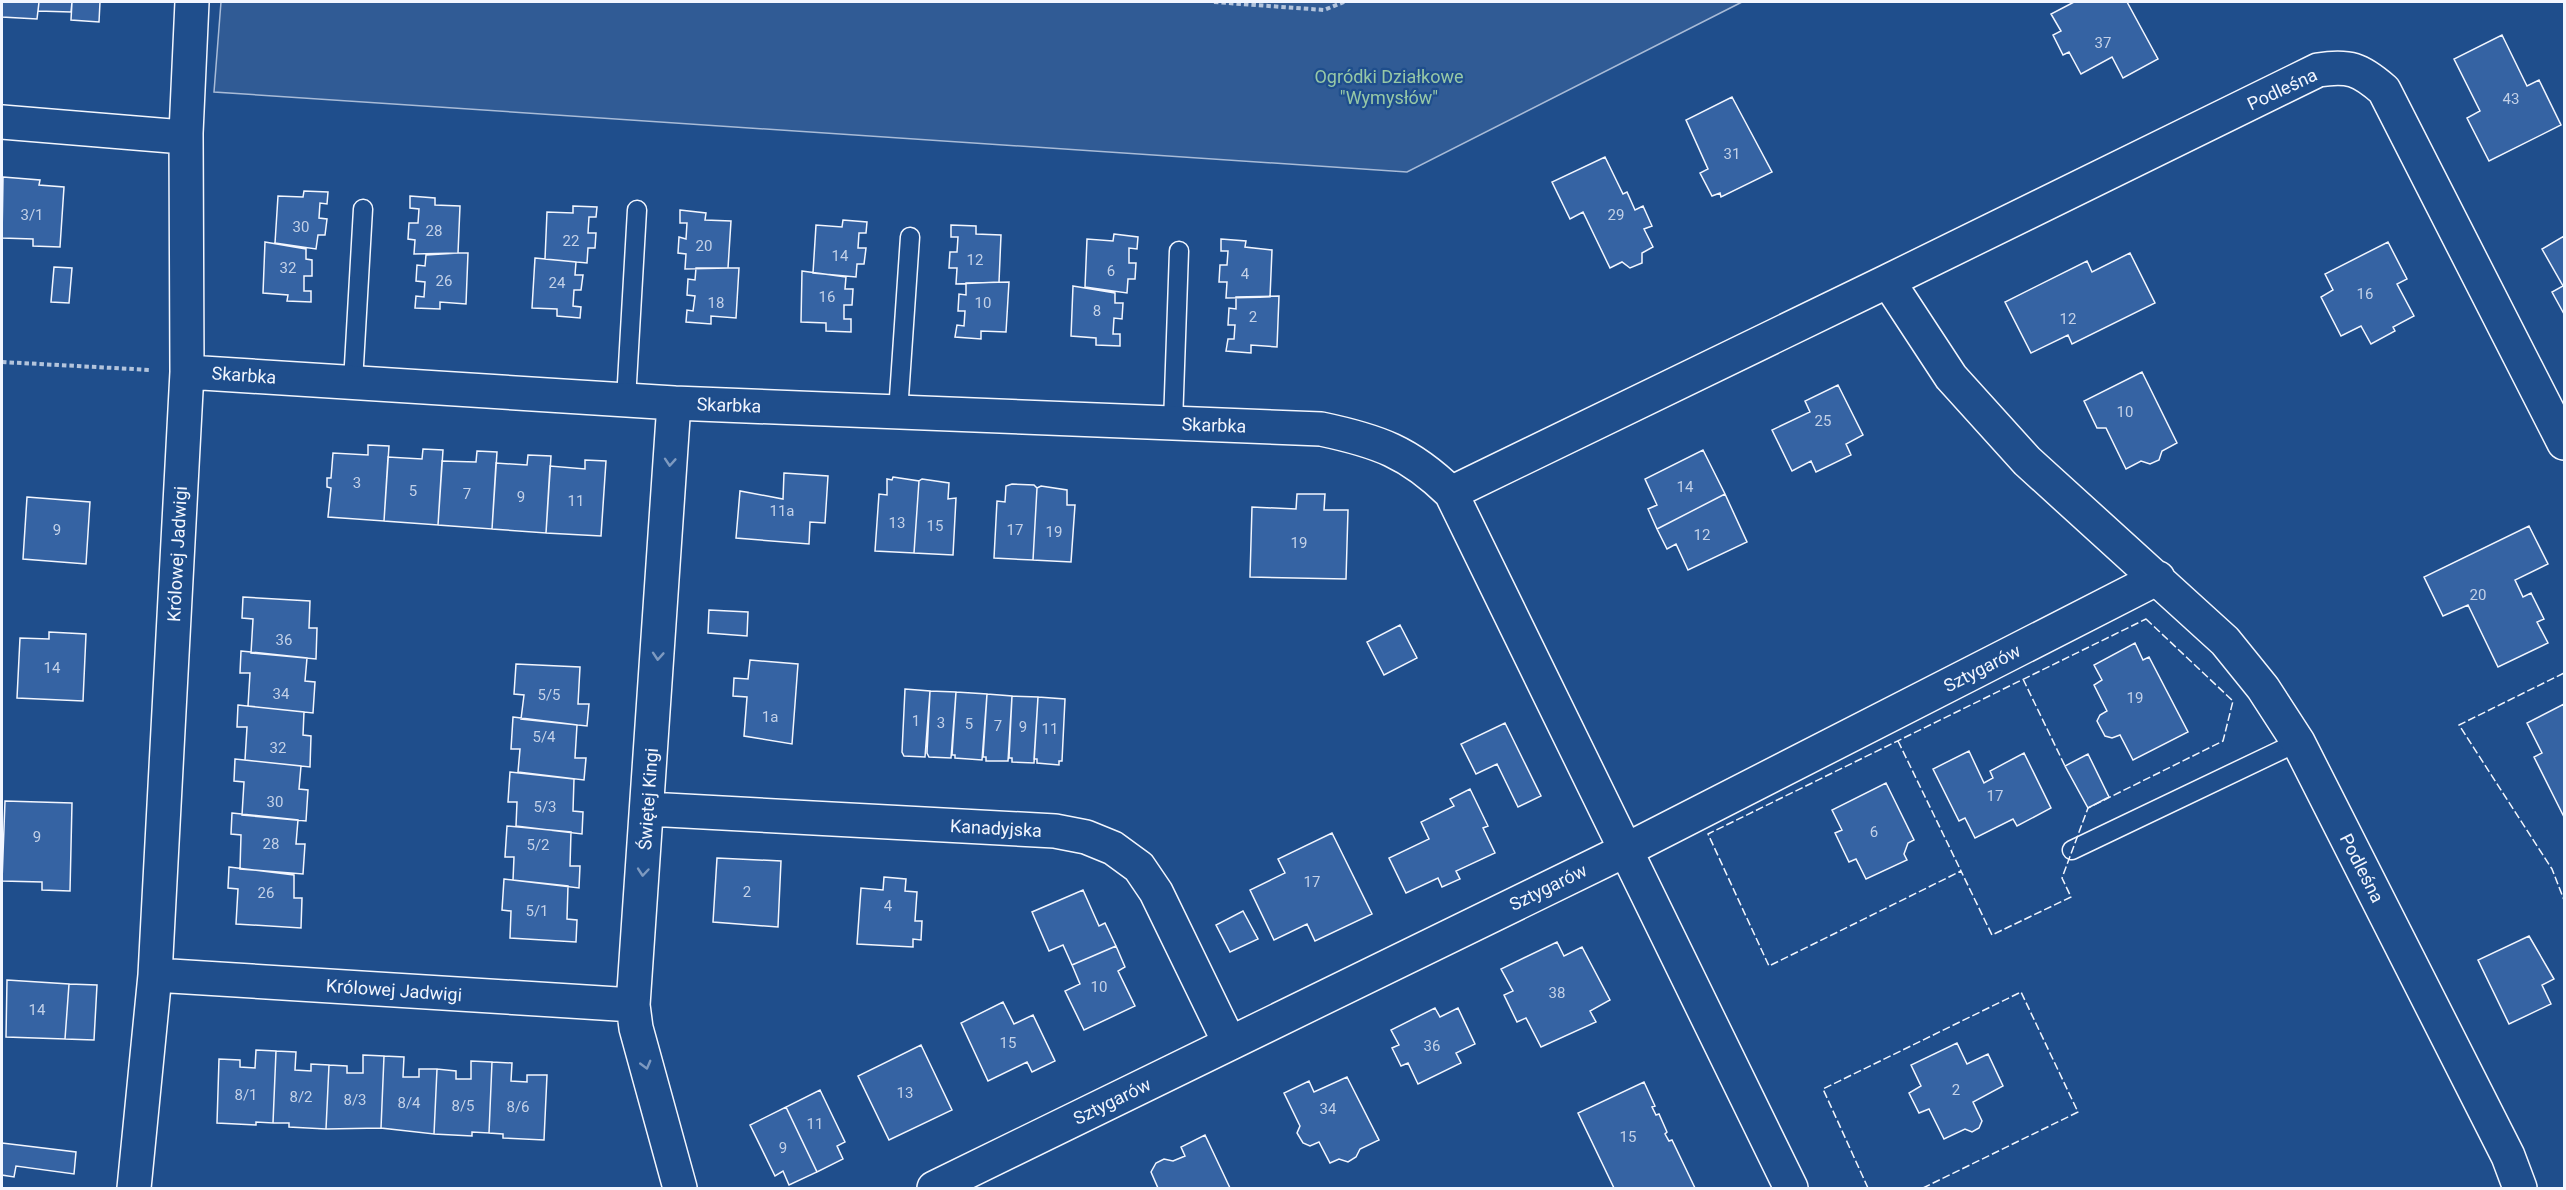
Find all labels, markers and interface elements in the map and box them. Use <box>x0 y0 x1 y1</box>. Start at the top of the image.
house number: 37 <box>2095 34 2111 52</box>
street label: Podleśna <box>2244 64 2320 114</box>
park label: Ogródki Działkowe "Wymysłów" <box>1314 66 1464 108</box>
house number: 43 <box>2503 90 2519 108</box>
house number: 31 <box>1724 145 1740 163</box>
house number: 3/1 <box>20 206 44 224</box>
house number: 29 <box>1608 206 1624 224</box>
house number: 30 <box>293 218 309 236</box>
house number: 28 <box>426 222 442 240</box>
house number: 22 <box>563 232 579 250</box>
house number: 20 <box>696 237 712 255</box>
house number: 14 <box>832 247 849 265</box>
house number: 12 <box>967 251 983 269</box>
house number: 32 <box>280 259 296 277</box>
house number: 6 <box>1107 262 1115 280</box>
house number: 4 <box>1241 265 1250 283</box>
house number: 26 <box>436 272 452 290</box>
house number: 24 <box>549 274 566 292</box>
house number: 16 <box>2357 285 2373 303</box>
house number: 16 <box>819 288 835 306</box>
house number: 18 <box>708 294 724 312</box>
house number: 10 <box>975 294 991 312</box>
house number: 8 <box>1093 302 1101 320</box>
house number: 2 <box>1249 308 1257 326</box>
house number: 12 <box>2060 310 2076 328</box>
street label: Skarbka <box>211 362 277 388</box>
street label: Skarbka <box>696 393 762 417</box>
house number: 10 <box>2117 403 2133 421</box>
house number: 25 <box>1815 412 1831 430</box>
street label: Skarbka <box>1181 413 1247 437</box>
one-way arrow <box>664 457 677 466</box>
house number: 3 <box>353 474 361 492</box>
house number: 14 <box>1677 478 1694 496</box>
house number: 5 <box>409 482 417 500</box>
street label: Królowej Jadwigi <box>163 485 191 623</box>
house number: 7 <box>463 485 471 503</box>
house number: 9 <box>517 488 525 506</box>
house number: 11 <box>568 492 584 510</box>
house number: 11a <box>769 502 795 520</box>
house number: 13 <box>889 514 905 532</box>
house number: 15 <box>927 517 943 535</box>
house number: 9 <box>53 521 61 539</box>
house number: 17 <box>1007 521 1023 539</box>
house number: 19 <box>1046 523 1062 541</box>
house number: 12 <box>1694 526 1710 544</box>
house number: 19 <box>1291 534 1307 552</box>
house number: 20 <box>2470 586 2486 604</box>
house number: 36 <box>276 631 292 649</box>
street label: Sztygarów <box>1940 639 2024 696</box>
one-way arrow <box>652 652 665 661</box>
house number: 14 <box>44 659 61 677</box>
house number: 34 <box>273 685 290 703</box>
house number: 5/5 <box>537 686 561 704</box>
house number: 19 <box>2127 689 2143 707</box>
house number: 1a <box>762 708 778 726</box>
house number: 1 <box>912 712 920 730</box>
house number: 3 <box>937 714 945 732</box>
house number: 5 <box>965 715 973 733</box>
house number: 7 <box>994 717 1002 735</box>
house number: 9 <box>1019 718 1027 736</box>
house number: 11 <box>1042 720 1058 738</box>
house number: 5/4 <box>532 728 556 746</box>
house number: 32 <box>270 739 286 757</box>
street label: Świętej Kingi <box>634 747 662 851</box>
house number: 17 <box>1987 787 2003 805</box>
house number: 30 <box>267 793 283 811</box>
house number: 5/3 <box>533 798 557 816</box>
street label: Kanadyjska <box>950 815 1042 841</box>
house number: 6 <box>1870 823 1878 841</box>
house number: 9 <box>33 828 41 846</box>
street label: Podleśna <box>2336 830 2388 906</box>
house number: 28 <box>263 835 279 853</box>
house number: 5/2 <box>526 836 550 854</box>
street label: Sztygarów <box>1506 859 1591 915</box>
one-way arrow <box>637 867 650 876</box>
house number: 17 <box>1304 873 1320 891</box>
house number: 2 <box>743 883 751 901</box>
house number: 26 <box>258 884 274 902</box>
house number: 4 <box>884 897 893 915</box>
house number: 5/1 <box>525 902 549 920</box>
street label: Królowej Jadwigi <box>325 975 463 1005</box>
house number: 10 <box>1091 978 1107 996</box>
house number: 38 <box>1549 984 1565 1002</box>
house number: 14 <box>29 1001 46 1019</box>
house number: 15 <box>1000 1034 1016 1052</box>
house number: 36 <box>1424 1037 1440 1055</box>
one-way arrow <box>639 1059 651 1070</box>
street label: Sztygarów <box>1070 1073 1155 1129</box>
house number: 2 <box>1952 1081 1960 1099</box>
house number: 13 <box>897 1084 913 1102</box>
house number: 8/1 <box>234 1086 258 1104</box>
house number: 8/2 <box>289 1088 313 1106</box>
house number: 8/3 <box>343 1091 367 1109</box>
house number: 8/4 <box>397 1094 421 1112</box>
house number: 8/5 <box>451 1097 475 1115</box>
house number: 8/6 <box>506 1098 530 1116</box>
house number: 34 <box>1320 1100 1337 1118</box>
house number: 11 <box>807 1115 823 1133</box>
house number: 15 <box>1620 1128 1636 1146</box>
house number: 9 <box>779 1139 787 1157</box>

